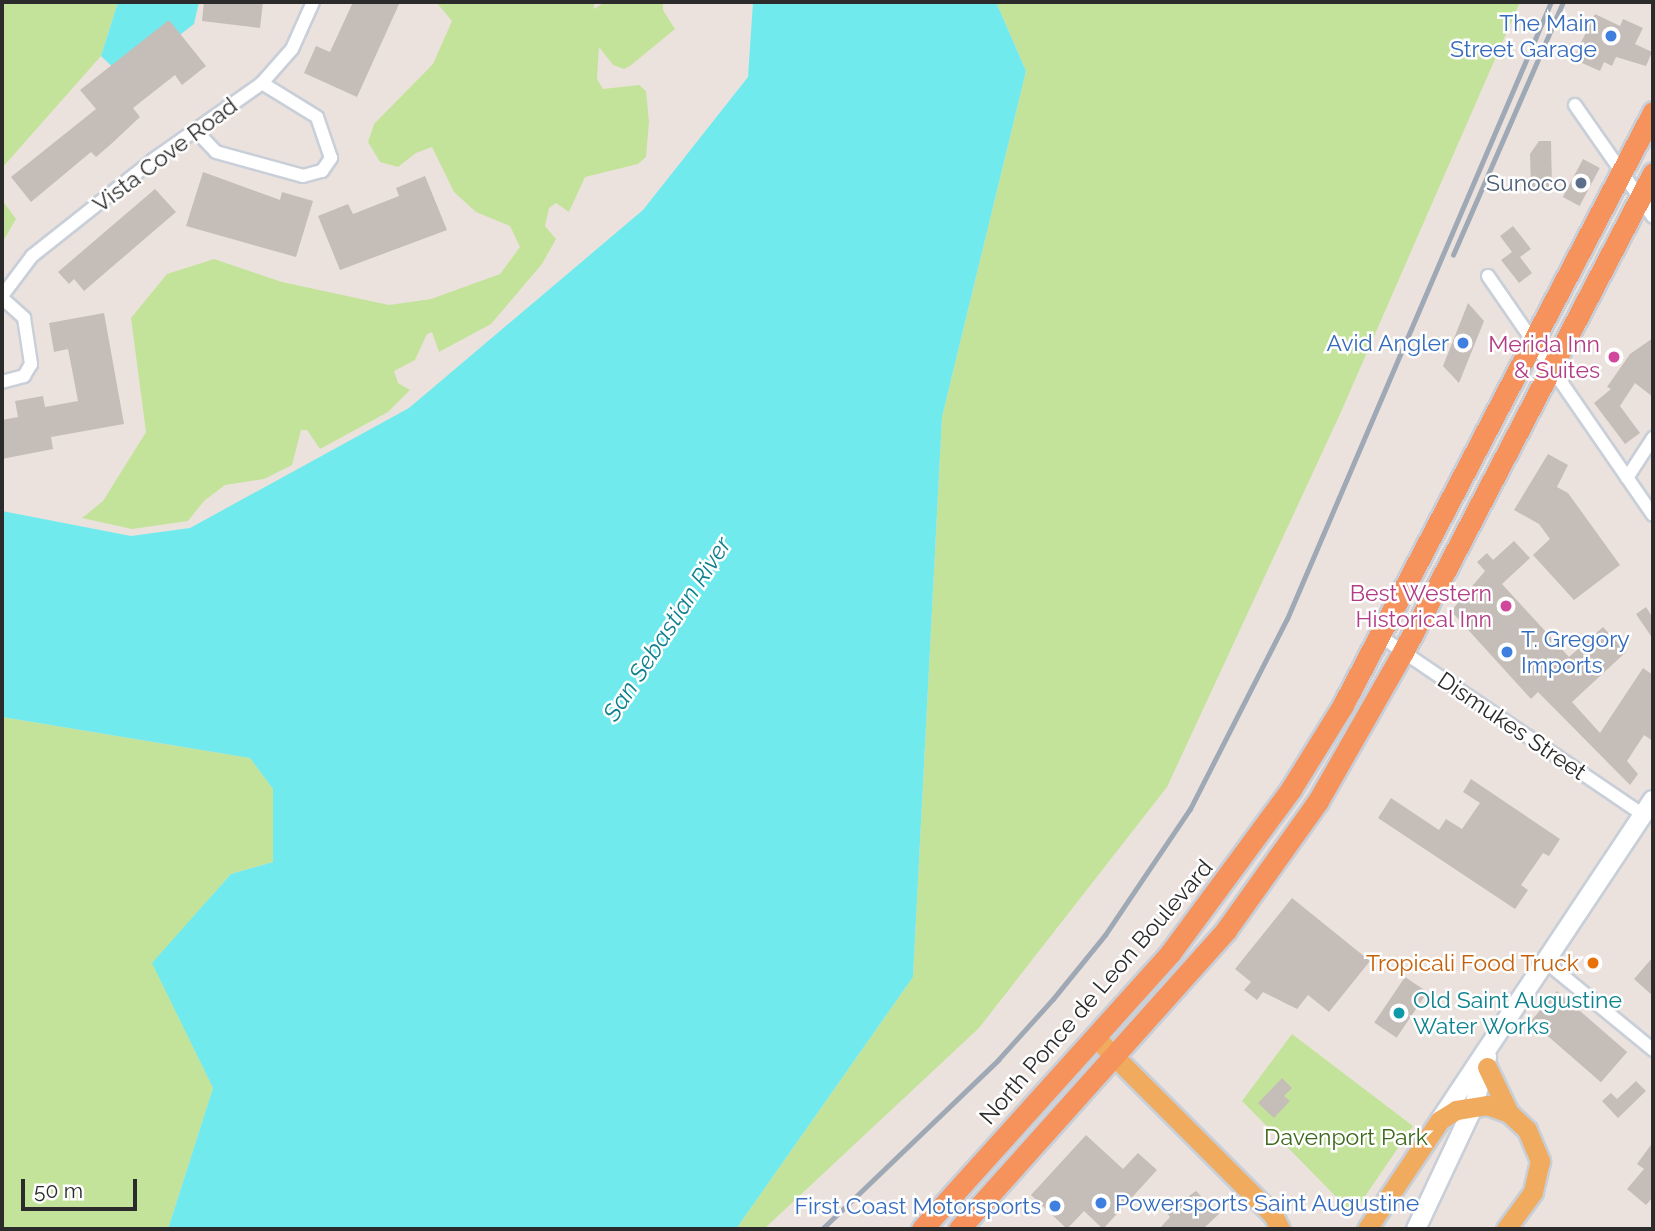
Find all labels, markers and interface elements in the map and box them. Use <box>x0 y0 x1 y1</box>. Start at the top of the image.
place label: The Main Street Garage <box>1450 9 1597 63</box>
marker: The Main Street Garage <box>1603 28 1619 44</box>
street label: Vista Cove Road <box>88 92 242 218</box>
place label: Sunoco <box>1486 169 1567 197</box>
marker: Sunoco <box>1573 175 1589 191</box>
place label: Avid Angler <box>1326 329 1449 357</box>
place label: Merida Inn & Suites <box>1488 330 1600 384</box>
marker: Avid Angler <box>1455 335 1471 351</box>
marker: Merida Inn & Suites <box>1606 349 1622 365</box>
water label: San Sebastian River <box>597 532 737 726</box>
place label: Best Western Historical Inn <box>1349 579 1492 633</box>
marker: Best Western Historical Inn <box>1498 598 1514 614</box>
place label: T. Gregory Imports <box>1521 625 1630 679</box>
marker: T. Gregory Imports <box>1499 644 1515 660</box>
street label: Dismukes Street <box>1432 666 1592 786</box>
street label: North Ponce de Leon Boulevard <box>974 854 1218 1130</box>
place label: Tropicali Food Truck <box>1365 949 1579 977</box>
marker: Tropicali Food Truck <box>1585 955 1601 971</box>
place label: Old Saint Augustine Water Works <box>1413 986 1623 1040</box>
marker: Old Saint Augustine Water Works <box>1391 1005 1407 1021</box>
park label: Davenport Park <box>1264 1123 1428 1151</box>
scale bar <box>24 1164 140 1208</box>
text: 50 m <box>34 1178 83 1203</box>
place label: Powersports Saint Augustine <box>1115 1189 1420 1217</box>
place label: First Coast Motorsports <box>794 1192 1041 1220</box>
marker: Powersports Saint Augustine <box>1093 1195 1109 1211</box>
marker: First Coast Motorsports <box>1047 1198 1063 1214</box>

